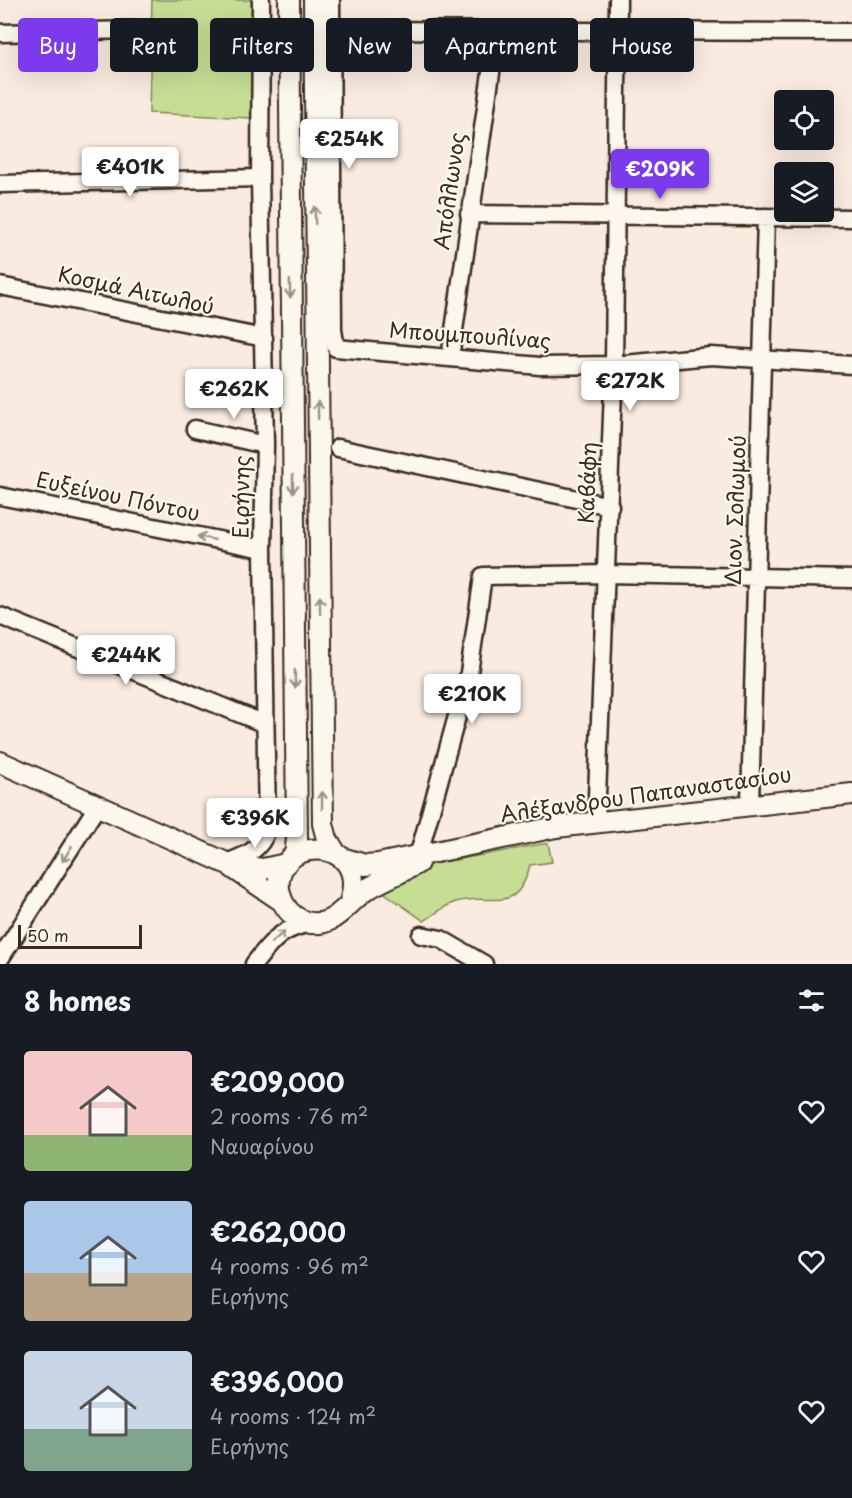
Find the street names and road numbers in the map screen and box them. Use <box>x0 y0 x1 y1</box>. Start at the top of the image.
street label: Απόλλωνος <box>424 130 472 251</box>
street label: Κοσμά Αιτωλού <box>55 257 217 321</box>
street label: Μπουμπουλίνας <box>388 312 552 356</box>
street label: Διον. Σολωμού <box>715 434 753 585</box>
street label: Καβάφη <box>569 441 603 525</box>
street label: Ειρήνης <box>223 455 257 539</box>
street label: Ευξείνου Πόντου <box>34 462 203 528</box>
street label: Αλέξανδρου Παπαναστασίου <box>498 757 793 829</box>

